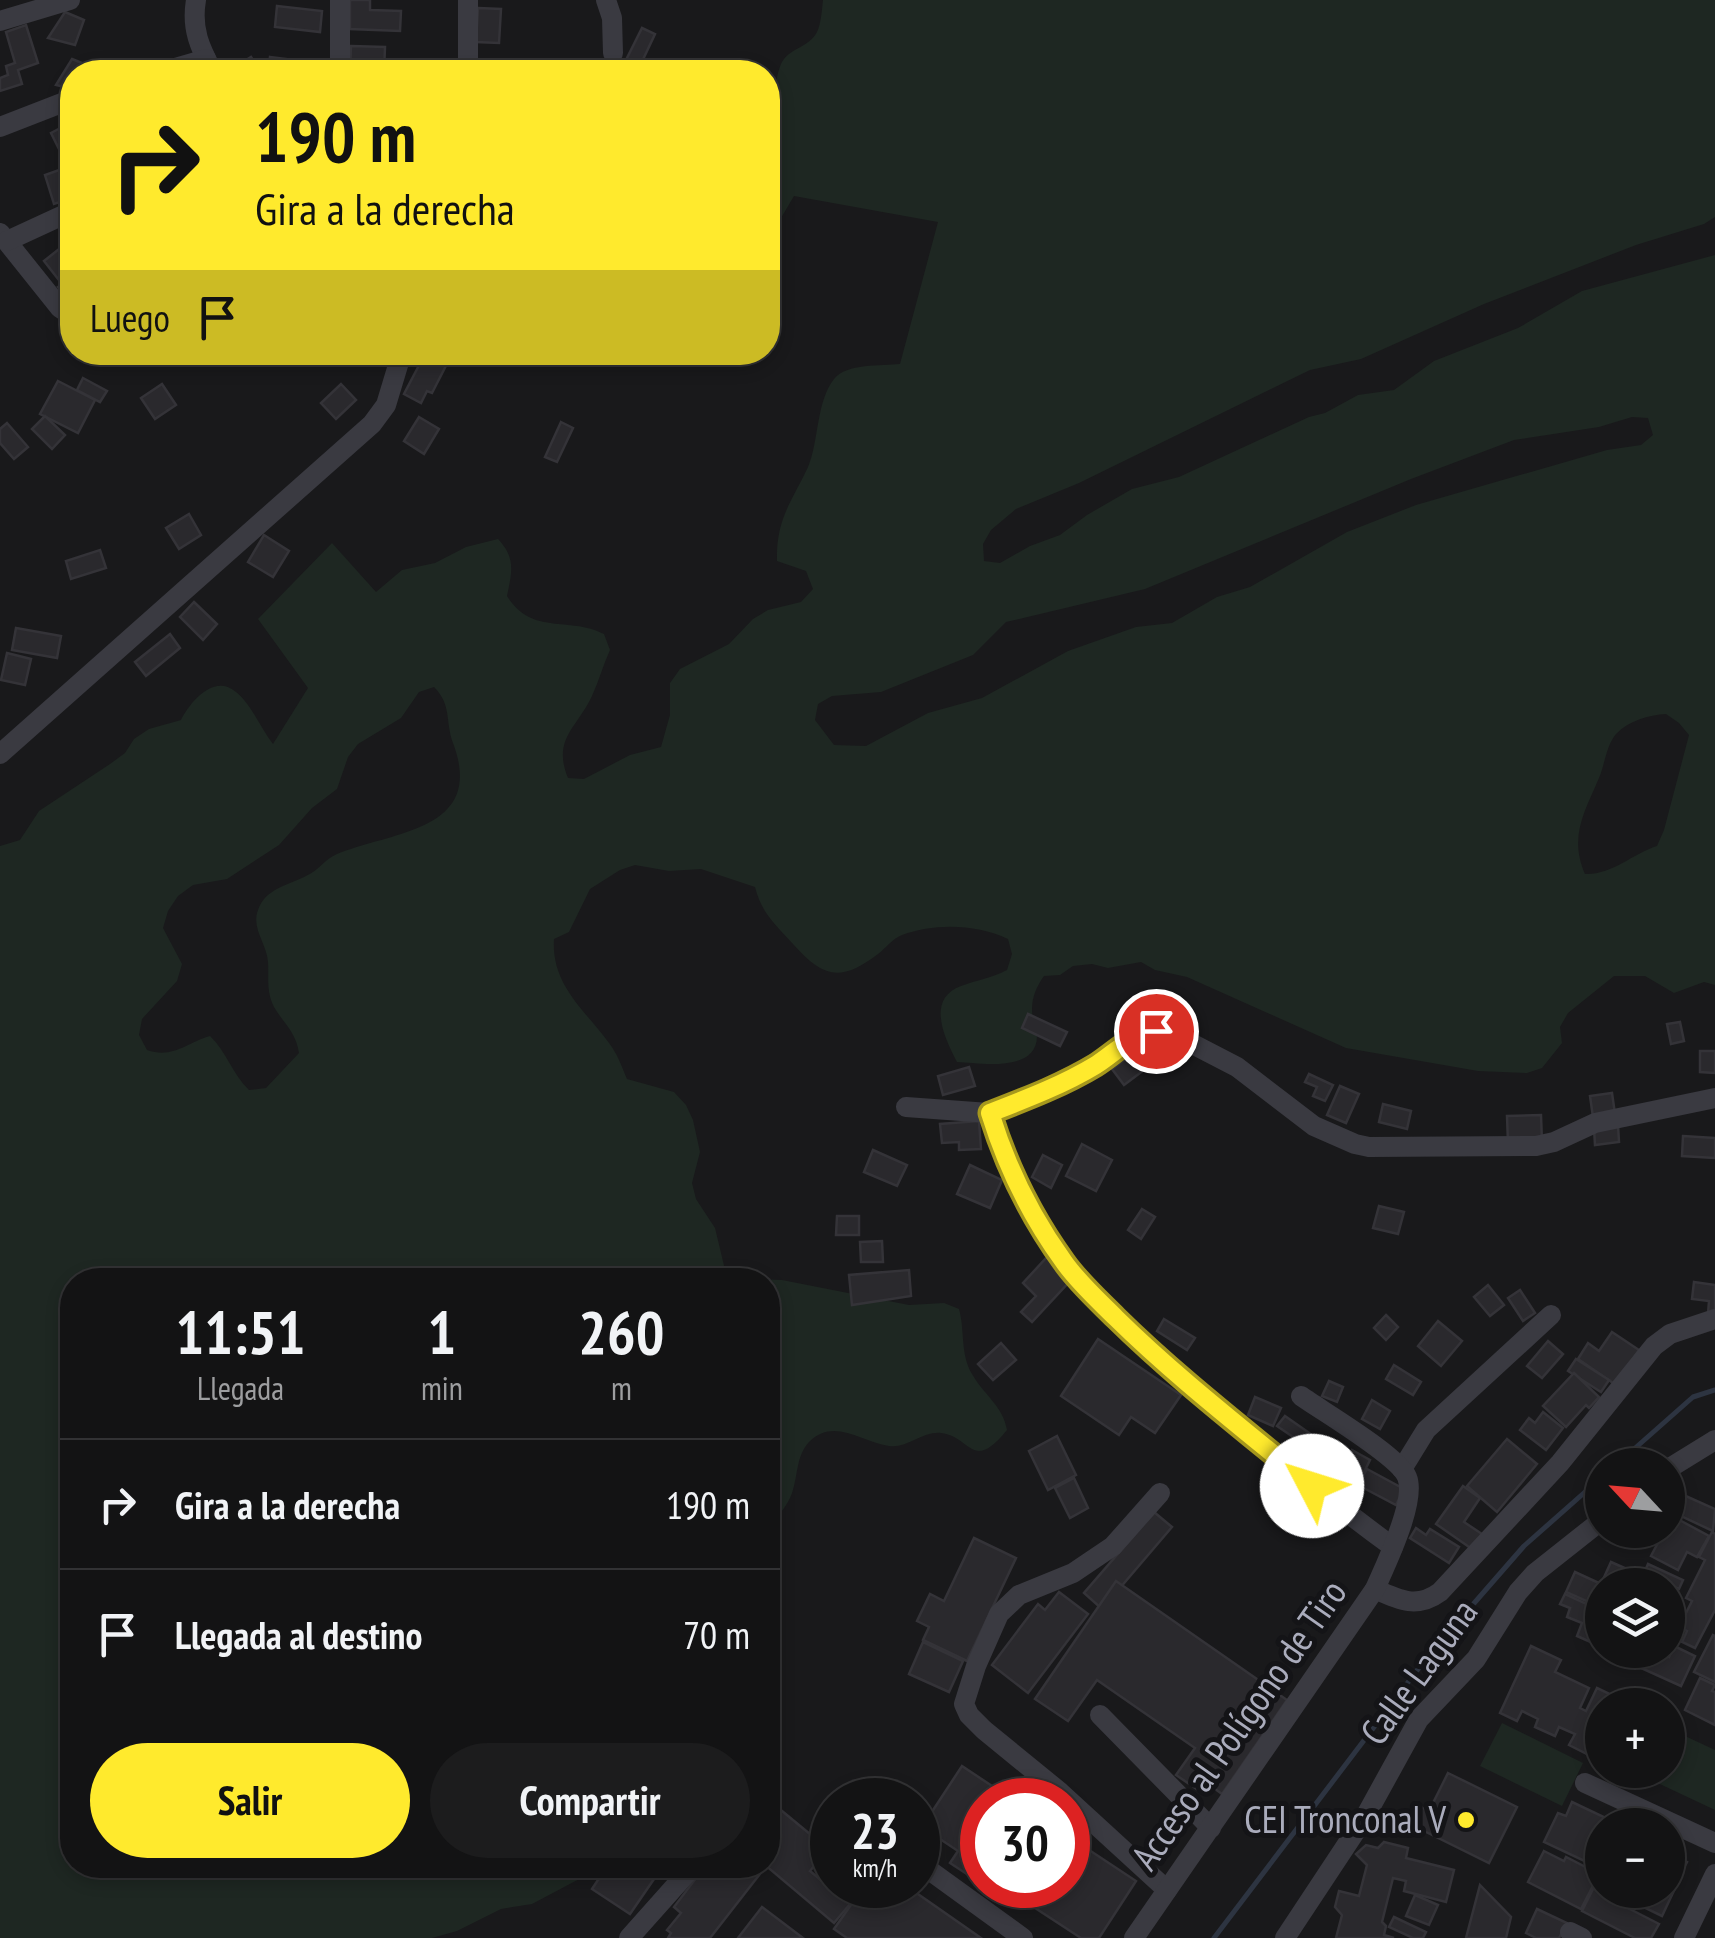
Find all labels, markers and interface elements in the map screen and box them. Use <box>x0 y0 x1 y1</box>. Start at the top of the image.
text: 190 m <box>255 91 416 181</box>
icon: right <box>90 100 220 230</box>
text: Gira a la derecha <box>255 179 515 237</box>
icon: arrive <box>190 290 245 345</box>
text: Luego <box>90 293 170 342</box>
pin <box>1114 989 1199 1074</box>
icon: arrive <box>1129 1004 1184 1059</box>
text: 11:51 <box>176 1293 305 1371</box>
text: 1 <box>428 1293 456 1371</box>
text: 260 <box>578 1293 664 1371</box>
text: Llegada <box>197 1367 284 1409</box>
text: min <box>421 1367 463 1409</box>
text: m <box>611 1367 632 1409</box>
position arrow <box>1260 1434 1364 1538</box>
north arrow <box>1585 1448 1685 1548</box>
map controls <box>1585 1448 1685 1908</box>
icon: right <box>90 1477 145 1532</box>
text: Gira a la derecha <box>175 1480 400 1529</box>
text: 190 m <box>666 1480 750 1529</box>
button: layers <box>1585 1568 1685 1668</box>
street label: Acceso al Polígono de Tiro <box>1119 1569 1356 1879</box>
street label: Calle Laguna <box>1348 1588 1487 1754</box>
icon: arrive <box>90 1607 145 1662</box>
text: Llegada al destino <box>175 1610 422 1659</box>
text: 70 m <box>683 1610 750 1659</box>
button: + <box>1585 1688 1685 1788</box>
button: Salir <box>90 1743 410 1858</box>
button: Compartir <box>430 1743 750 1858</box>
speed limit sign: 30 <box>960 1778 1090 1908</box>
place label: CEI Tronconal V <box>1244 1794 1446 1843</box>
text: 23 <box>851 1798 899 1863</box>
button: − <box>1585 1808 1685 1908</box>
marker: CEI Tronconal V <box>1455 1809 1477 1831</box>
text: km/h <box>853 1852 897 1884</box>

